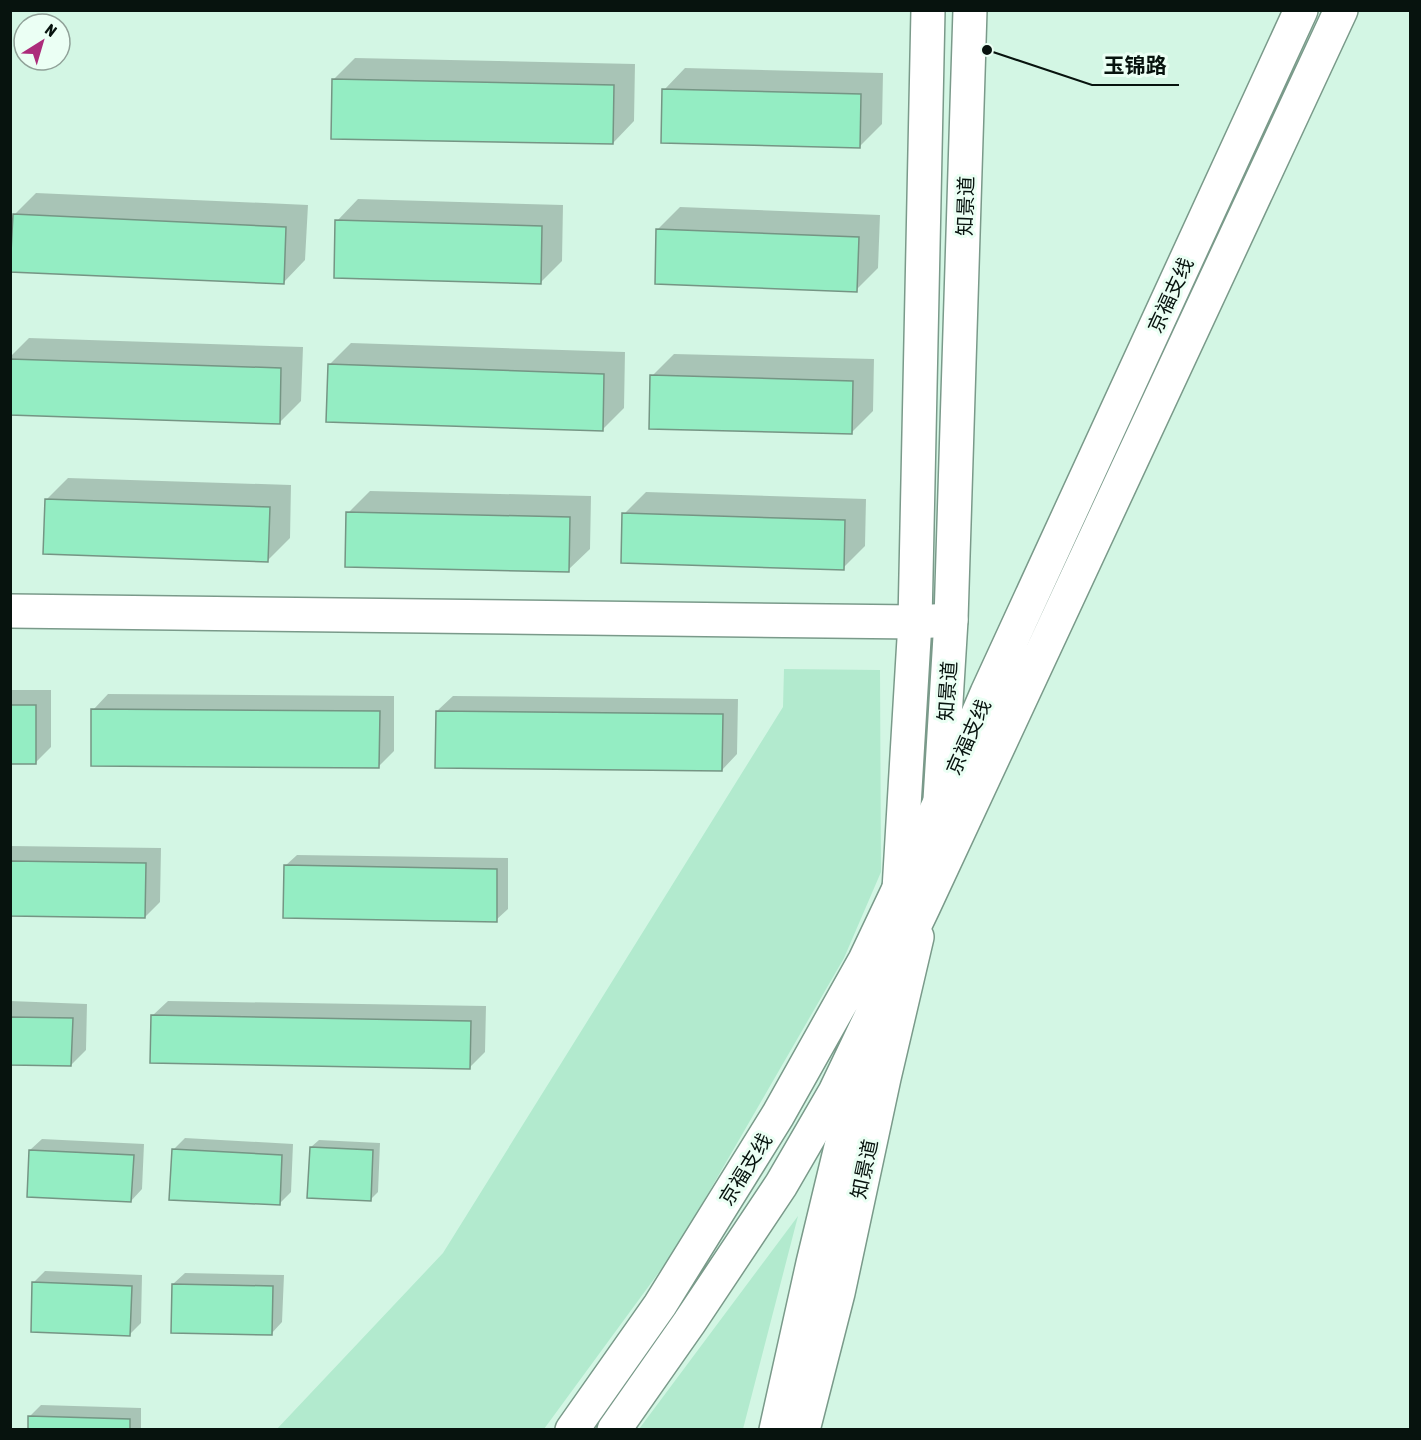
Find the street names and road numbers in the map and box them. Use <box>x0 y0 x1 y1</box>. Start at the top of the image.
street label: 知景道 <box>952 176 978 236</box>
street label: 京福支线 <box>1143 254 1197 336</box>
street label: 知景道 <box>933 660 961 722</box>
street label: 京福支线 <box>941 696 995 778</box>
street label: 京福支线 <box>714 1129 776 1209</box>
street label: 知景道 <box>847 1137 881 1201</box>

